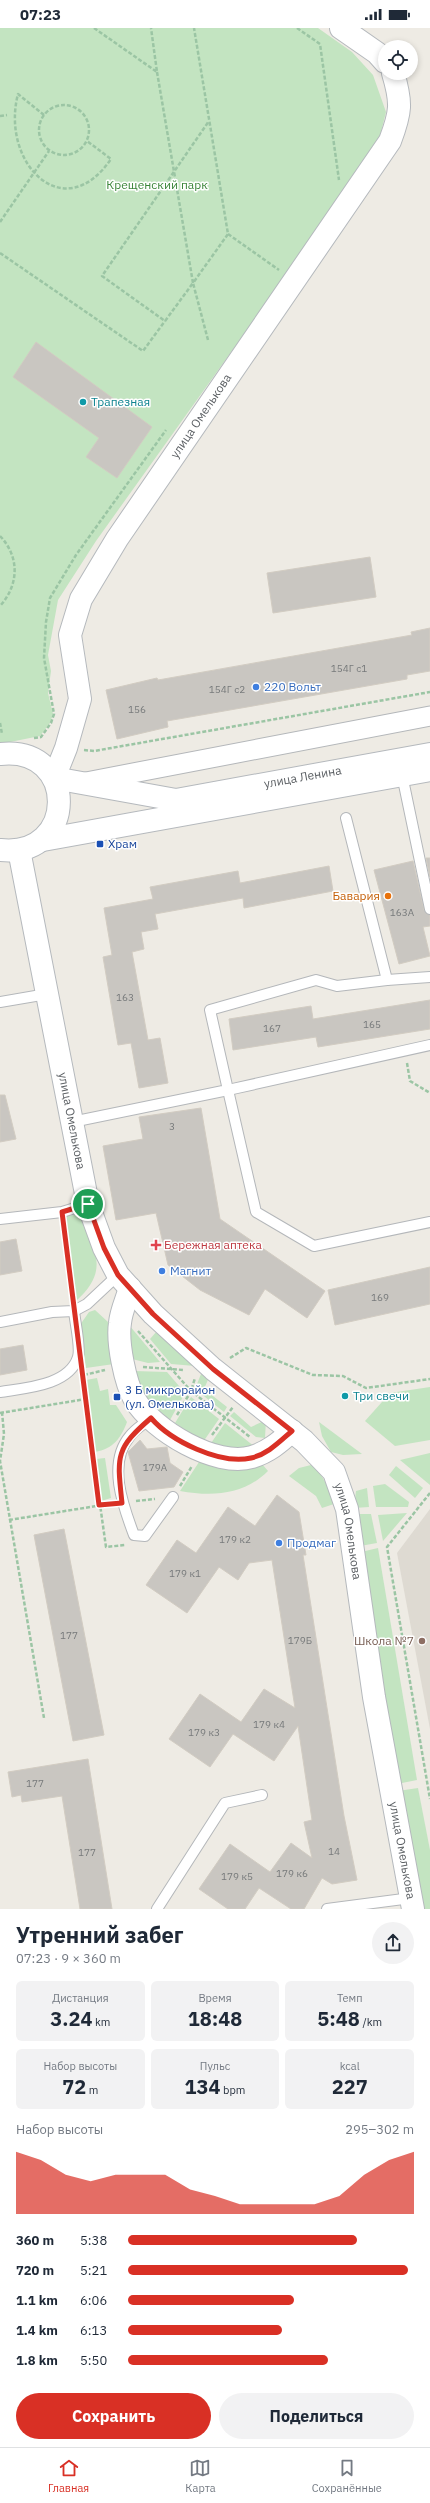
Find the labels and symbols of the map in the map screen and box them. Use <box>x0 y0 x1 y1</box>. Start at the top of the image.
park label: Крещенский парк <box>106 177 208 192</box>
street label: улица Омелькова <box>167 370 235 461</box>
place label: Трапезная <box>91 394 150 409</box>
marker: Трапезная <box>78 397 88 407</box>
house number: 154Г с1 <box>331 662 367 675</box>
place label: 220 Вольт <box>264 679 321 694</box>
marker: 220 Вольт <box>251 682 261 692</box>
house number: 154Г с2 <box>209 683 245 696</box>
house number: 156 <box>128 703 146 716</box>
street label: улица Ленина <box>263 762 343 791</box>
place label: Храм <box>108 836 137 851</box>
marker: Храм <box>95 839 105 849</box>
place label: Бавария <box>332 888 380 903</box>
marker: Бавария <box>383 891 393 901</box>
house number: 163А <box>390 906 415 919</box>
house number: 163 <box>116 991 134 1004</box>
house number: 165 <box>363 1018 381 1031</box>
house number: 167 <box>263 1022 281 1035</box>
street label: улица Омелькова <box>55 1071 89 1171</box>
house number: 3 <box>169 1120 175 1133</box>
pin <box>71 1187 105 1221</box>
place label: Бережная аптека <box>164 1237 262 1252</box>
marker: Бережная аптека <box>151 1240 161 1250</box>
place label: Магнит <box>170 1263 211 1278</box>
marker: Магнит <box>157 1266 167 1276</box>
house number: 169 <box>371 1291 389 1304</box>
place label: 3 Б микрорайон (ул. Омелькова) <box>125 1382 215 1411</box>
place label: Три свечи <box>353 1388 409 1403</box>
marker: Три свечи <box>340 1391 350 1401</box>
marker: 3 Б микрорайон (ул. Омелькова) <box>112 1392 122 1402</box>
house number: 179А <box>143 1461 168 1474</box>
street label: улица Омелькова <box>331 1480 365 1581</box>
house number: 179 к2 <box>219 1533 251 1546</box>
place label: Продмаг <box>287 1535 336 1550</box>
marker: Продмаг <box>274 1538 284 1548</box>
house number: 179 к1 <box>169 1567 201 1580</box>
house number: 177 <box>60 1629 78 1642</box>
place label: Школа №7 <box>354 1633 414 1648</box>
house number: 179Б <box>288 1634 312 1647</box>
marker: Школа №7 <box>417 1636 427 1646</box>
house number: 179 к4 <box>253 1718 285 1731</box>
house number: 179 к3 <box>188 1726 220 1739</box>
house number: 177 <box>26 1777 44 1790</box>
street label: улица Омелькова <box>386 1800 419 1901</box>
house number: 14 <box>328 1845 340 1858</box>
house number: 177 <box>78 1846 96 1859</box>
house number: 179 к6 <box>276 1867 308 1880</box>
house number: 179 к5 <box>221 1870 253 1883</box>

